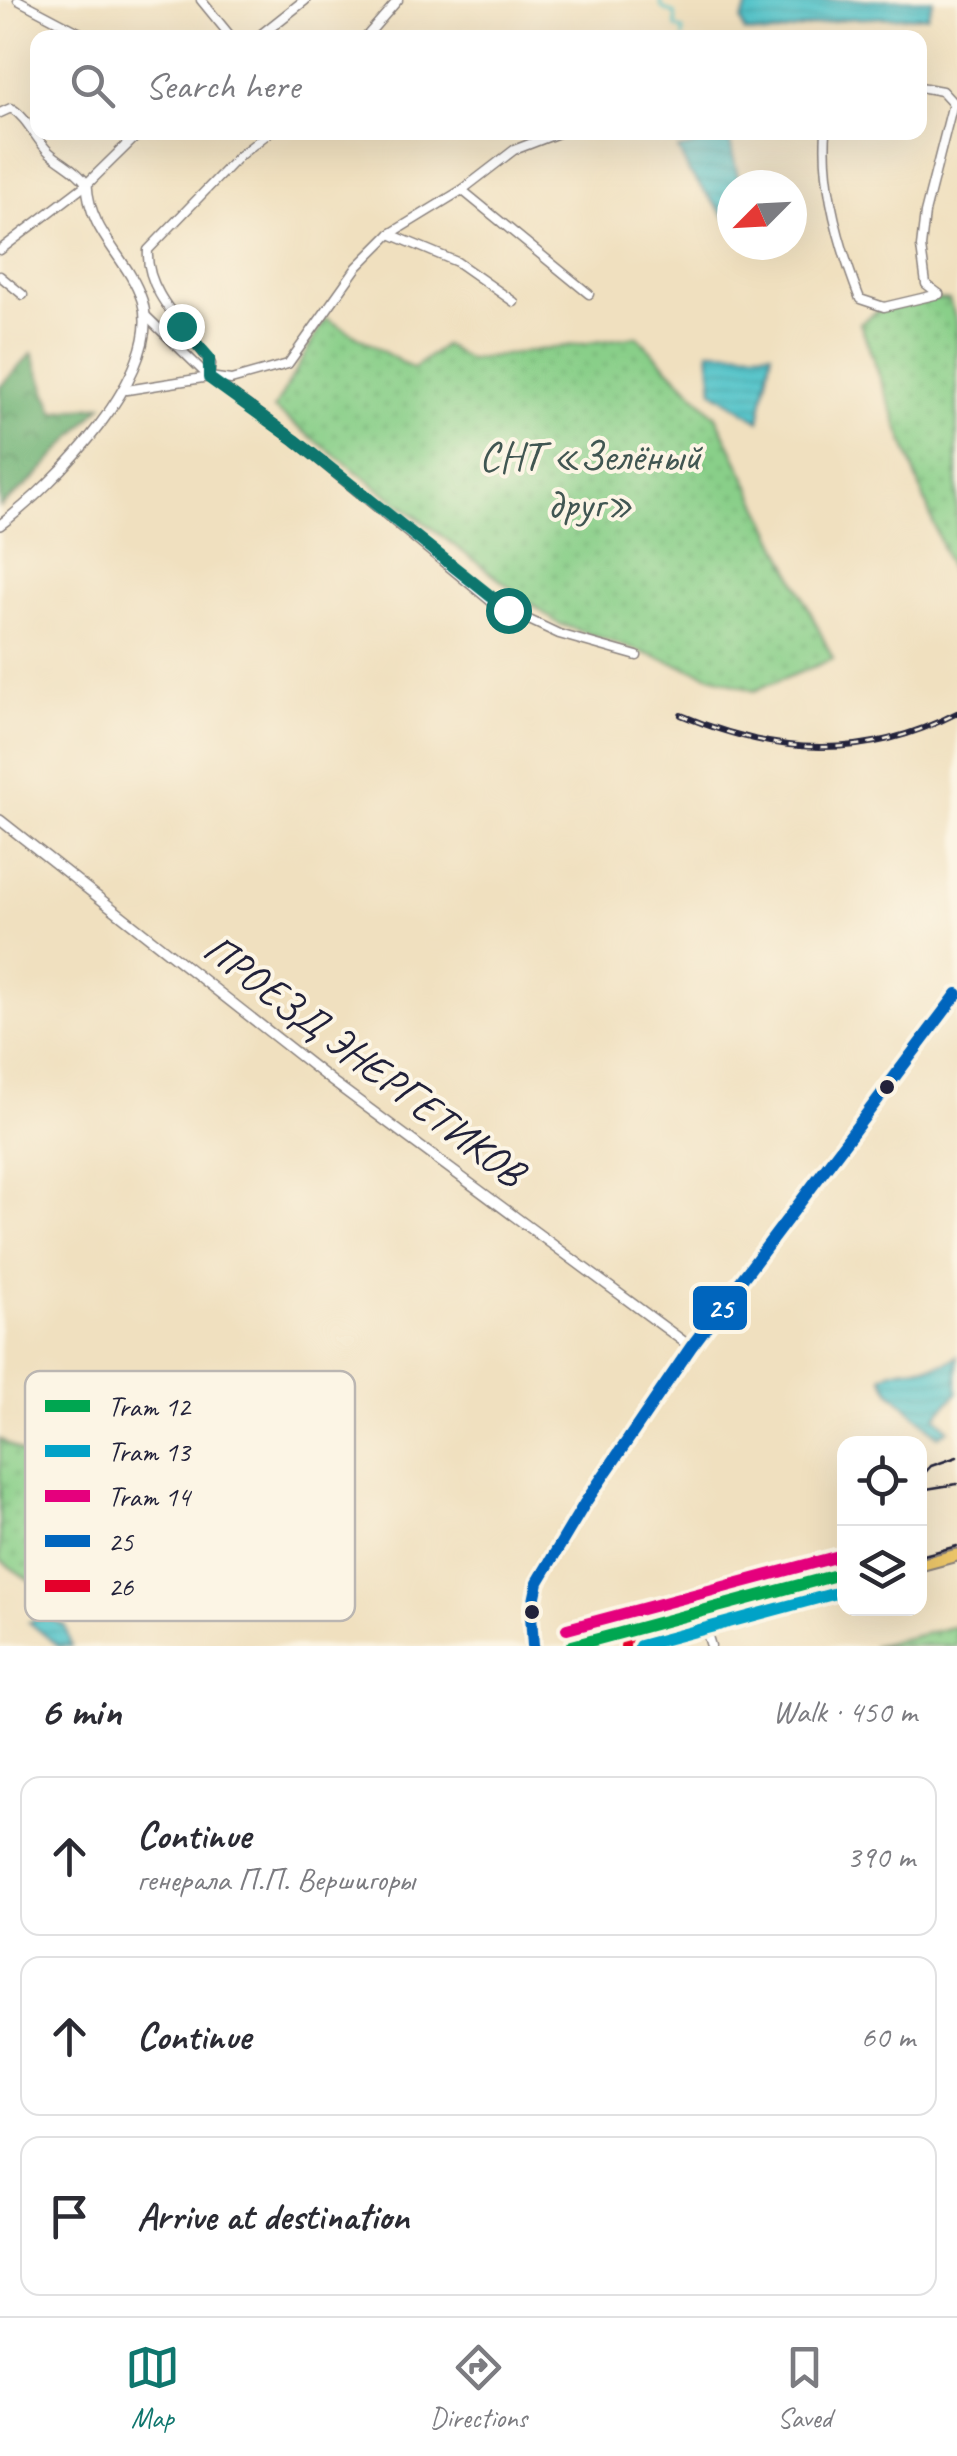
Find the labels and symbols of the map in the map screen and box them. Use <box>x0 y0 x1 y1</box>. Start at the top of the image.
north arrow <box>717 170 807 260</box>
route end <box>159 304 205 350</box>
park label: СНТ «Зелёный друг» <box>479 430 704 531</box>
route start <box>486 588 532 634</box>
street label: ПРОЕЗД ЭНЕРГЕТИКОВ <box>193 922 538 1200</box>
unlabelled marker <box>877 1077 897 1097</box>
line badge: 25 <box>691 1284 749 1332</box>
text: 25 <box>708 1291 735 1326</box>
legend <box>25 1371 355 1621</box>
text: Tram 12 <box>108 1389 192 1424</box>
text: Tram 13 <box>108 1434 192 1469</box>
text: Tram 14 <box>108 1479 192 1514</box>
text: 25 <box>108 1524 135 1559</box>
text: 26 <box>108 1569 135 1604</box>
unlabelled marker <box>522 1602 542 1622</box>

